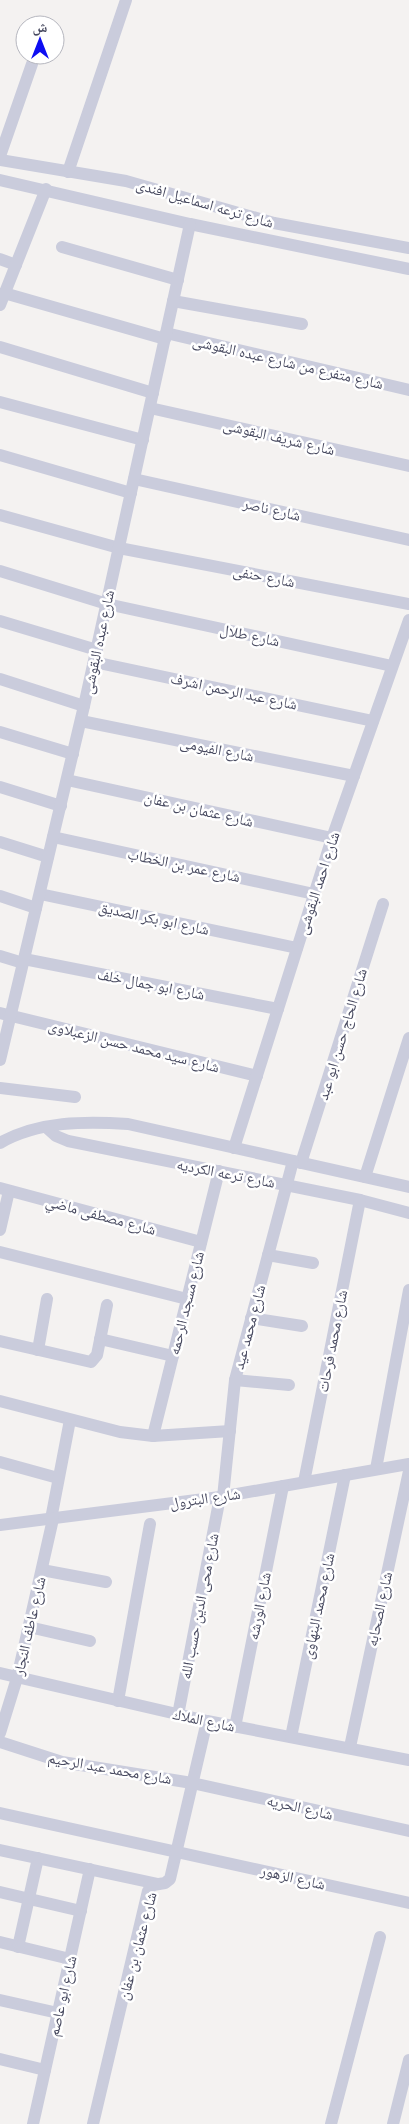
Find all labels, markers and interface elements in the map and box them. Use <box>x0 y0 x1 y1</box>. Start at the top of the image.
north arrow <box>15 15 65 65</box>
text: ش <box>33 18 48 36</box>
street label: شارع ترعه اسماعيل افندى <box>134 174 276 233</box>
street label: شارع متفرع من شارع عبده البقوشى <box>191 331 385 394</box>
street label: شارع شريف البقوشى <box>221 415 337 460</box>
street label: شارع ناصر <box>240 493 303 526</box>
street label: شارع حنفى <box>231 561 297 592</box>
street label: شارع عبده البقوشى <box>78 588 119 696</box>
street label: شارع طلال <box>218 619 282 652</box>
street label: شارع عبد الرحمن اشرف <box>169 668 299 715</box>
street label: شارع الفيومى <box>178 733 256 766</box>
street label: شارع عثمان بن عفان <box>142 787 255 832</box>
street label: شارع احمد البقوشى <box>292 829 345 937</box>
street label: شارع عمر بن الخطاب <box>126 844 242 887</box>
street label: شارع ابو بكر الصديق <box>97 897 211 940</box>
street label: شارع ابو جمال خلف <box>95 964 207 1005</box>
street label: شارع الحاج حسن ابو عبد <box>313 966 372 1102</box>
street label: شارع سيد محمد حسن الزعبلاوى <box>46 1016 222 1077</box>
street label: شارع ترعه الكرديه <box>175 1154 277 1193</box>
street label: شارع مصطفى ماضي <box>43 1191 158 1242</box>
street label: شارع مسجد الرحمه <box>164 1249 209 1357</box>
street label: شارع محمد عيد <box>229 1283 270 1372</box>
street label: شارع محمد فرحات <box>313 1288 352 1394</box>
street label: شارع البترول <box>168 1484 242 1513</box>
street label: شارع محى الدين حسب الله <box>176 1531 223 1681</box>
street label: شارع محمد البنهاوى <box>297 1551 340 1661</box>
street label: شارع الورشه <box>243 1570 276 1642</box>
street label: شارع الصحابه <box>362 1570 397 1648</box>
street label: شارع عاطف النجار <box>8 1575 51 1678</box>
street label: شارع الملاك <box>171 1704 237 1737</box>
street label: شارع محمد عبد الرحيم <box>46 1748 174 1789</box>
street label: شارع الحريه <box>265 1790 335 1825</box>
street label: شارع الزهور <box>258 1860 327 1895</box>
street label: شارع عثمان بن عفان <box>113 1890 162 2002</box>
street label: شارع ابو عاصم <box>43 1954 82 2038</box>

